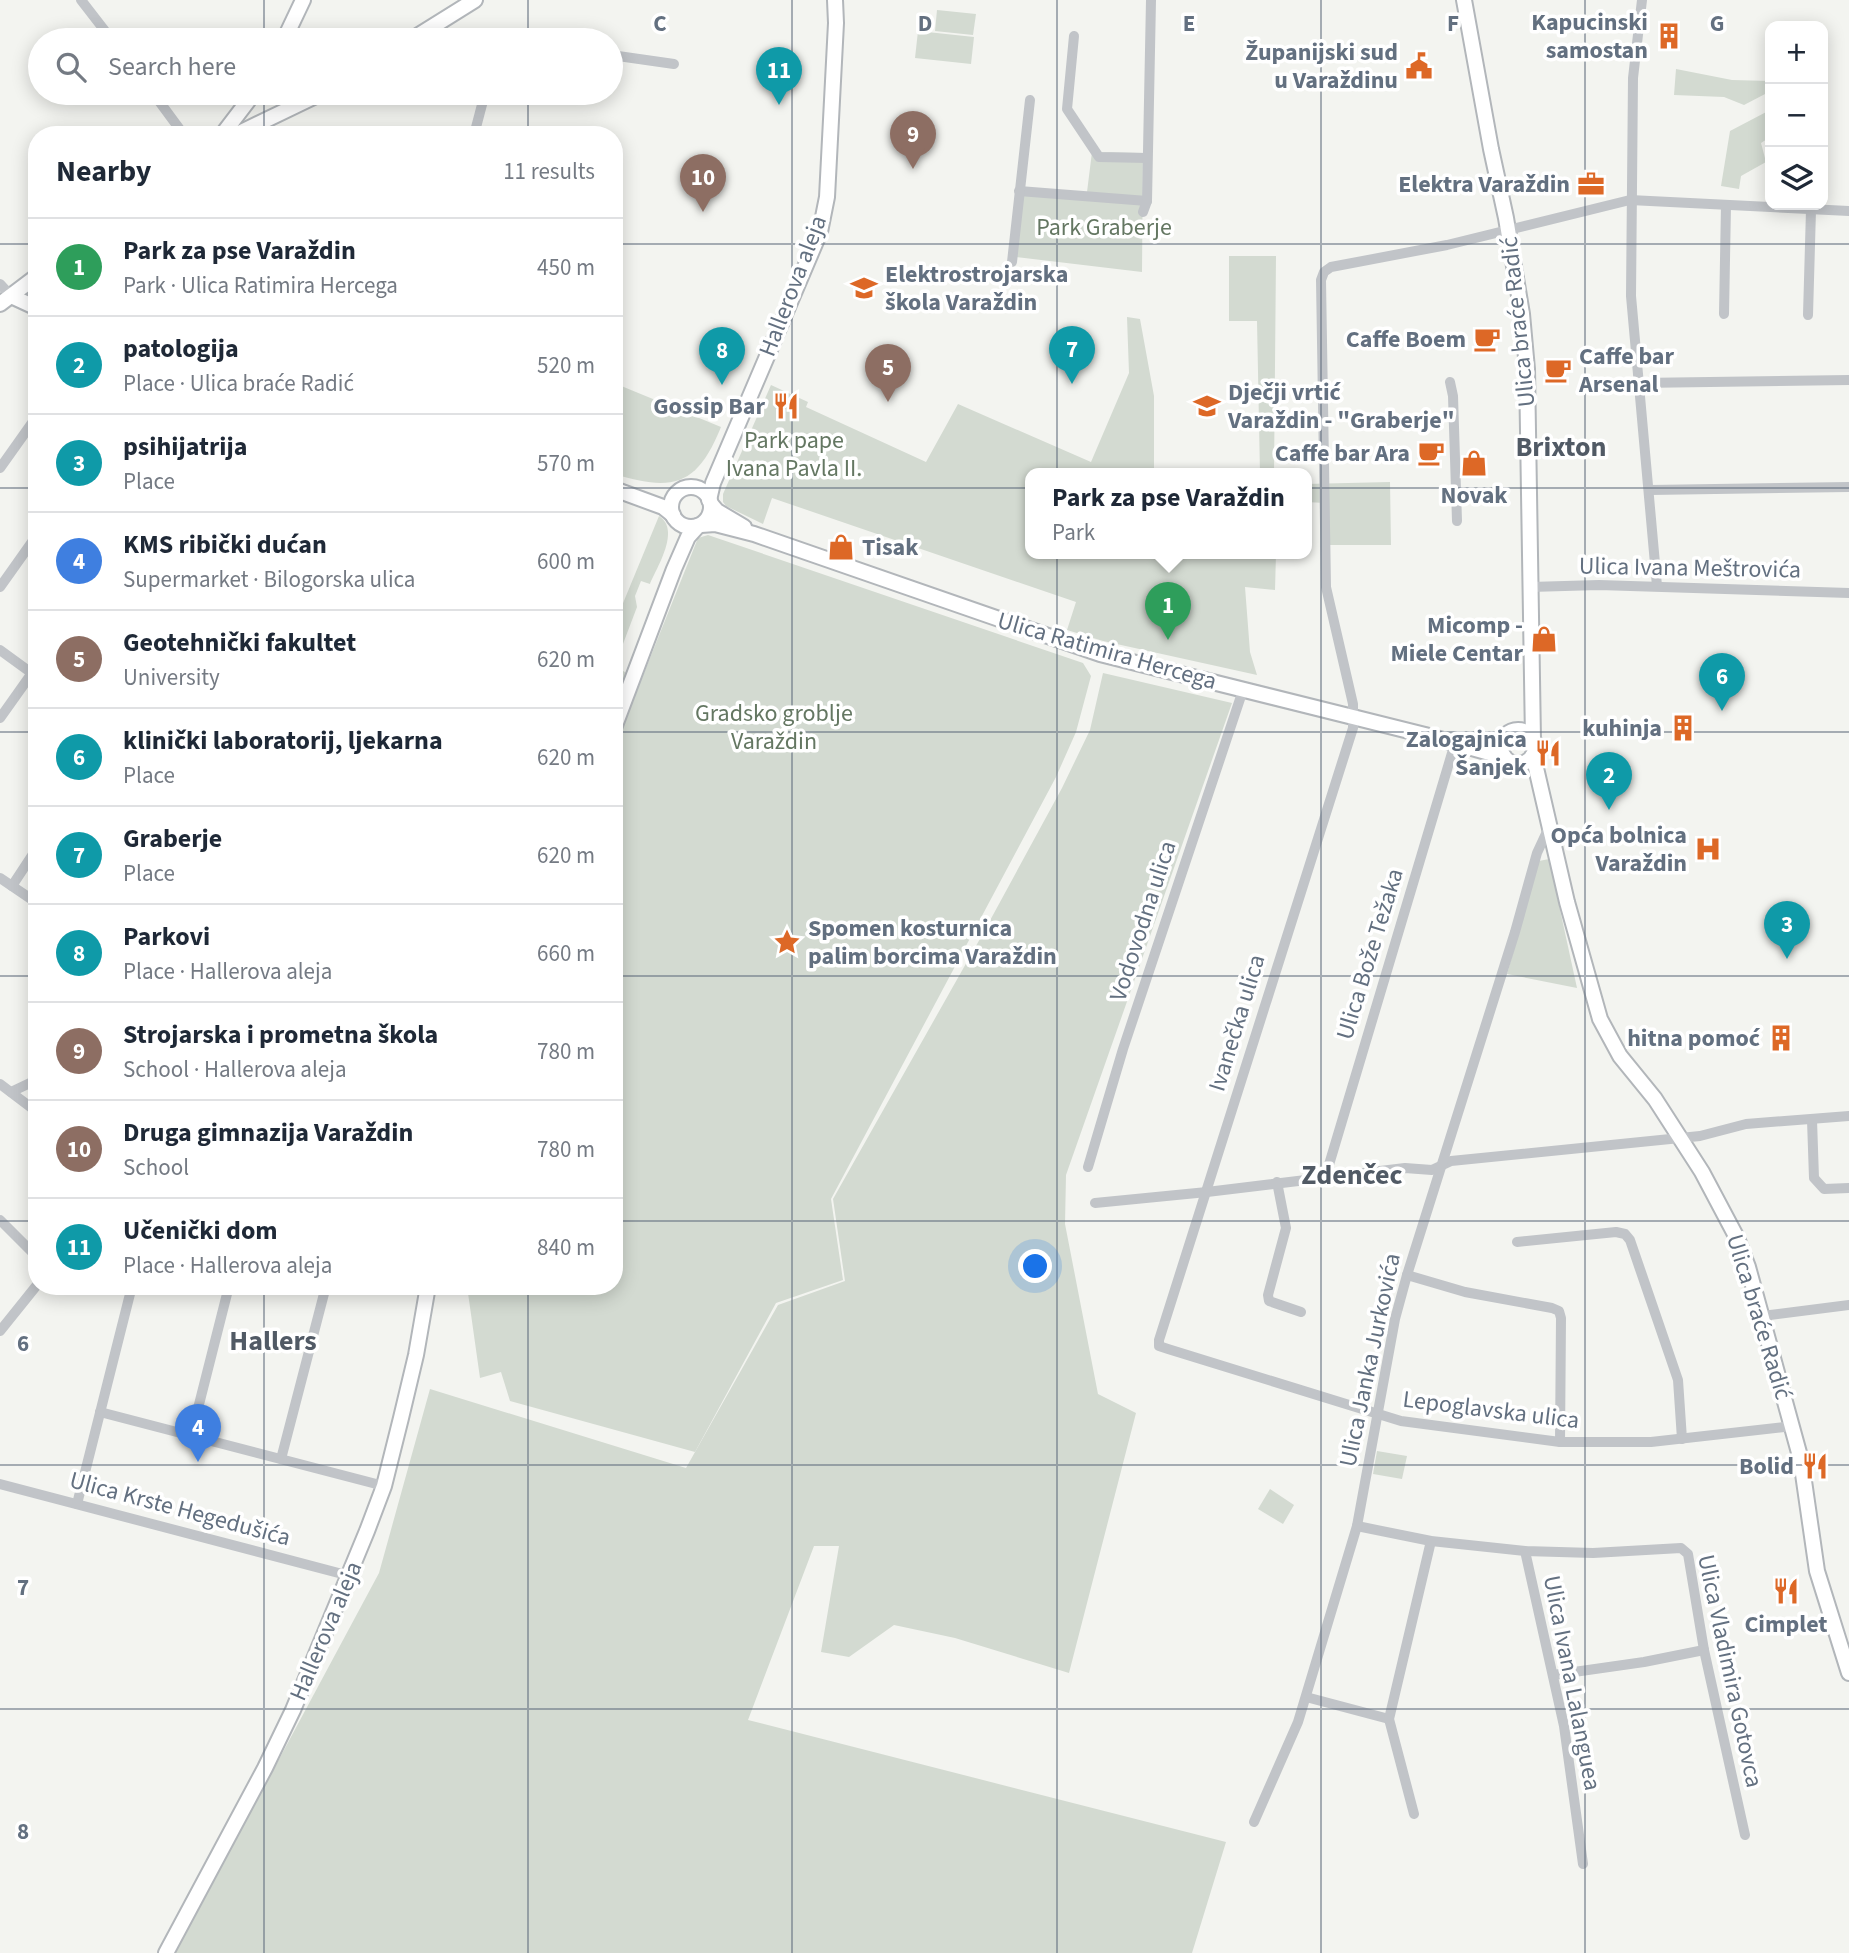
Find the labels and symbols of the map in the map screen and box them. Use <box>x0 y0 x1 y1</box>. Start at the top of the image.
place label: Kapucinski samostan <box>1531 5 1648 68</box>
text: C <box>653 7 667 40</box>
text: D <box>918 7 932 40</box>
text: E <box>1183 7 1195 40</box>
text: F <box>1447 7 1459 40</box>
text: G <box>1710 7 1724 40</box>
building icon: Kapucinski samostan <box>1654 21 1684 51</box>
place label: Županijski sud u Varaždinu <box>1245 35 1398 98</box>
pin: 11 <box>756 47 802 105</box>
public building icon: Županijski sud u Varaždinu <box>1404 51 1434 81</box>
pin: 9 <box>890 111 936 169</box>
pin: 10 <box>680 154 726 212</box>
place label: Elektra Varaždin <box>1398 167 1570 202</box>
office icon: Elektra Varaždin <box>1576 169 1606 199</box>
street label: Hallerova aleja <box>750 210 836 362</box>
park label: Park Graberje <box>1036 210 1172 245</box>
street label: Ulica braće Radić <box>1492 235 1544 409</box>
place label: Elektrostrojarska škola Varaždin <box>885 257 1068 320</box>
school or university icon: Elektrostrojarska škola Varaždin <box>849 273 879 303</box>
place label: Caffe Boem <box>1346 322 1466 357</box>
cafe icon: Caffe Boem <box>1472 324 1502 354</box>
pin: 7 <box>1049 326 1095 384</box>
pin: 8 <box>699 327 745 385</box>
place label: Caffe bar Arsenal <box>1578 339 1675 402</box>
pin: 5 <box>865 344 911 402</box>
cafe icon: Caffe bar Arsenal <box>1543 355 1573 385</box>
place label: Dječji vrtić Varaždin - "Graberje" <box>1227 375 1455 438</box>
place label: Gossip Bar <box>653 389 765 424</box>
restaurant icon: Gossip Bar <box>771 391 801 421</box>
school or university icon: Dječji vrtić Varaždin - "Graberje" <box>1192 391 1222 421</box>
park label: Park pape Ivana Pavla II. <box>726 423 862 486</box>
district label: Brixton <box>1515 427 1607 467</box>
place label: Caffe bar Ara <box>1275 436 1410 471</box>
cafe icon: Caffe bar Ara <box>1416 438 1446 468</box>
shop icon: Novak <box>1459 448 1489 478</box>
place label: Novak <box>1441 478 1508 513</box>
place label: Tisak <box>862 530 919 565</box>
shop icon: Tisak <box>826 532 856 562</box>
street label: Ulica Ivana Meštrovića <box>1579 549 1801 587</box>
pin: 1 <box>1145 582 1191 640</box>
street label: Ulica Ratimira Hercega <box>993 603 1221 699</box>
place label: Micomp - Miele Centar <box>1391 608 1523 671</box>
shop icon: Micomp - Miele Centar <box>1529 624 1559 654</box>
pin: 6 <box>1699 653 1745 711</box>
park label: Gradsko groblje Varaždin <box>695 696 853 759</box>
place label: kuhinja <box>1582 711 1662 746</box>
building icon: kuhinja <box>1668 713 1698 743</box>
place label: Zalogajnica Šanjek <box>1406 722 1528 785</box>
restaurant icon: Zalogajnica Šanjek <box>1533 738 1563 768</box>
pin: 2 <box>1586 752 1632 810</box>
place label: Opća bolnica Varaždin <box>1550 818 1687 881</box>
hospital icon: Opća bolnica Varaždin <box>1693 834 1723 864</box>
street label: Vodovodna ulica <box>1101 836 1185 1006</box>
street label: Ulica Bože Težaka <box>1327 864 1413 1044</box>
pin: 3 <box>1764 901 1810 959</box>
place label: Spomen kosturnica palim borcima Varaždin <box>808 911 1057 974</box>
place icon: Spomen kosturnica palim borcima Varaždin <box>772 927 802 957</box>
street label: Ivanečka ulica <box>1200 950 1274 1096</box>
place label: hitna pomoć <box>1627 1021 1761 1056</box>
building icon: hitna pomoć <box>1766 1023 1796 1053</box>
district label: Zdenčec <box>1301 1155 1403 1195</box>
street label: Ulica braće Radić <box>1717 1230 1801 1404</box>
your location <box>1018 1249 1052 1283</box>
street label: Ulica Janka Jurkovića <box>1330 1250 1410 1470</box>
district label: Hallers <box>229 1321 317 1361</box>
text: 6 <box>17 1327 29 1360</box>
street label: Lepoglavska ulica <box>1401 1382 1581 1438</box>
pin: 4 <box>175 1404 221 1462</box>
place label: Bolid <box>1739 1449 1794 1484</box>
restaurant icon: Bolid <box>1800 1451 1830 1481</box>
street label: Ulica Krste Hegedušića <box>66 1463 294 1555</box>
street label: Ulica Vladimira Gotovca <box>1688 1551 1772 1791</box>
street label: Hallerova aleja <box>281 1556 371 1706</box>
text: 7 <box>17 1571 29 1604</box>
street label: Ulica Ivana Lalanguea <box>1534 1573 1610 1793</box>
restaurant icon: Cimplet <box>1771 1576 1801 1606</box>
place label: Cimplet <box>1744 1607 1828 1642</box>
text: 8 <box>17 1815 29 1848</box>

